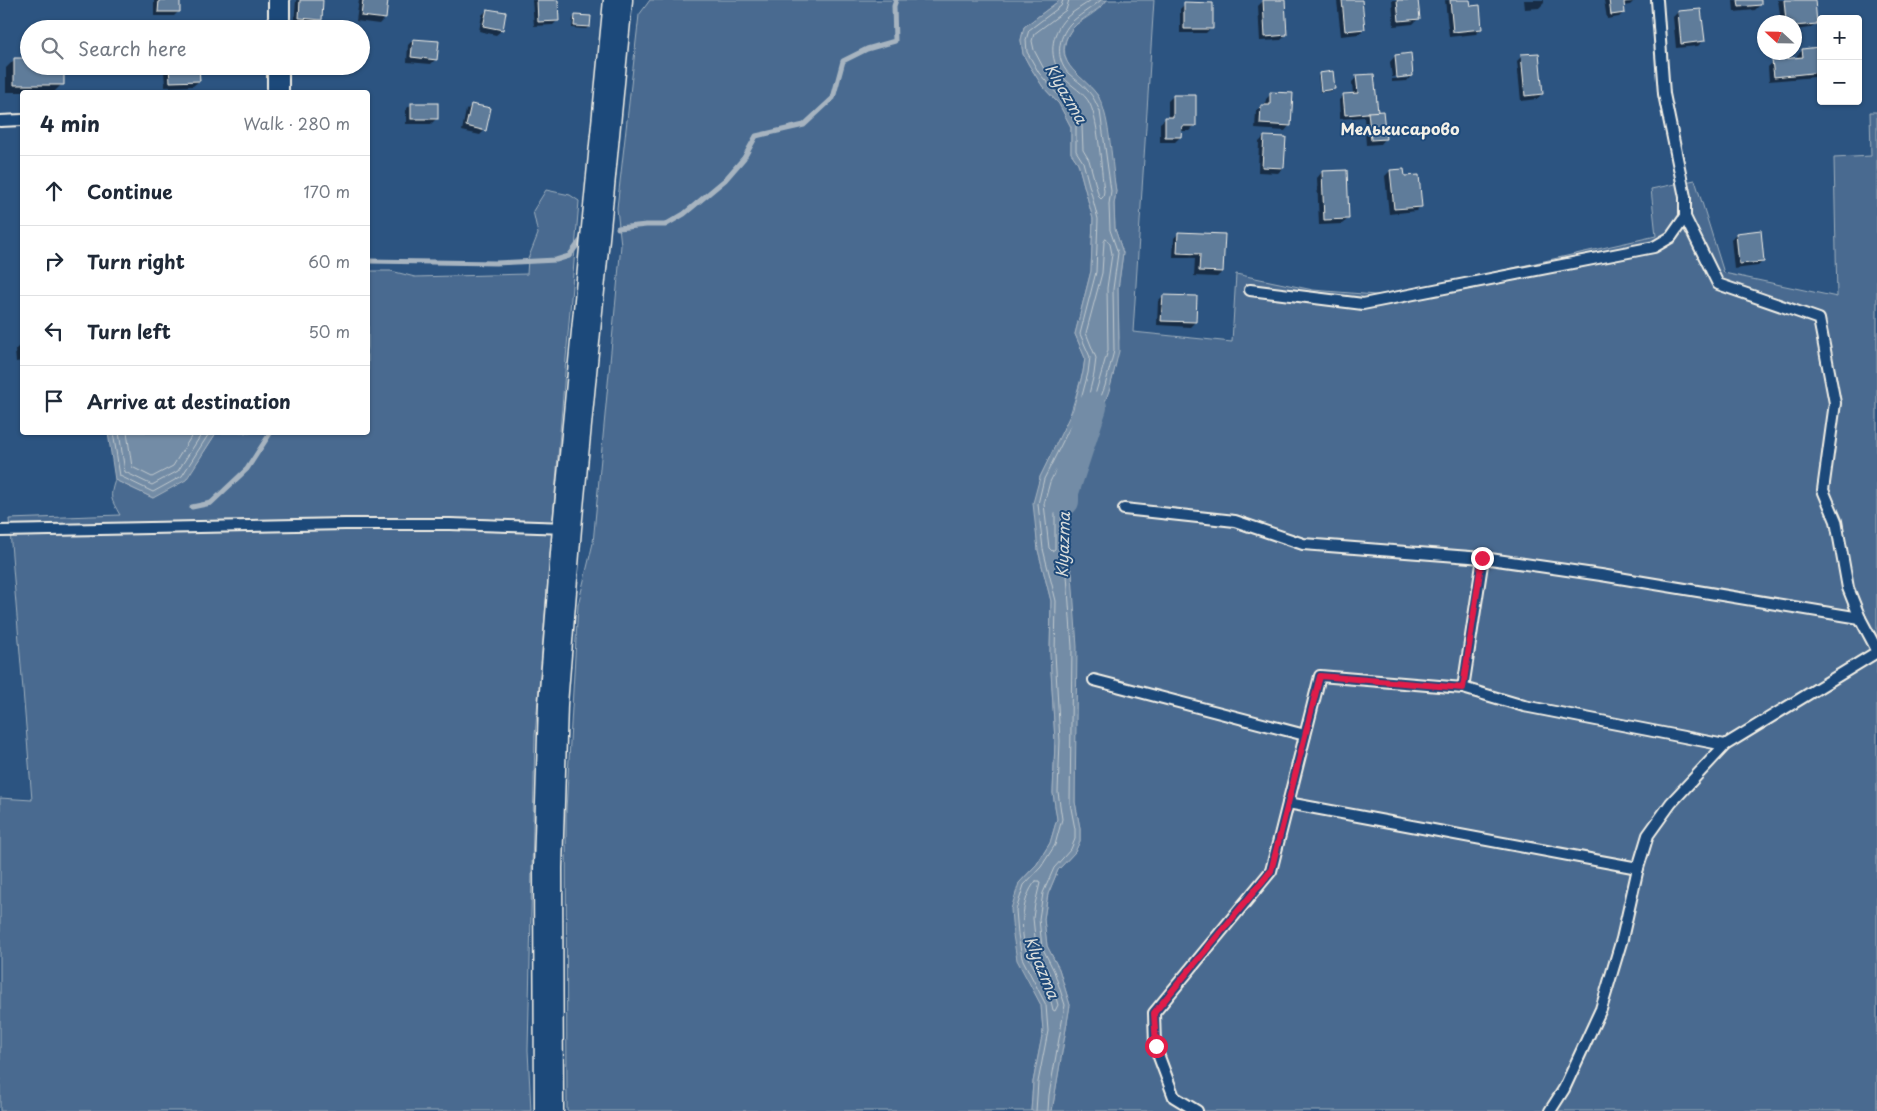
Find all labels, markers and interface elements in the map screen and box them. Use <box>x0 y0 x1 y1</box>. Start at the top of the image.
north arrow <box>1757 15 1802 60</box>
map controls <box>1817 15 1862 105</box>
button: + <box>1817 15 1862 60</box>
search box <box>20 20 370 75</box>
icon: search <box>38 34 66 62</box>
text: Search here <box>78 34 187 62</box>
water label: Klyazma <box>1040 59 1094 128</box>
button: − <box>1817 60 1862 105</box>
text: 4 min <box>40 107 100 139</box>
text: Walk · 280 m <box>243 111 350 135</box>
district label: Мелькисарово <box>1341 116 1460 140</box>
icon: ahead <box>40 177 68 205</box>
text: Continue <box>87 177 173 205</box>
text: 170 m <box>304 179 350 203</box>
icon: right <box>40 247 68 275</box>
text: Turn right <box>87 247 185 275</box>
text: 60 m <box>308 249 350 273</box>
icon: left <box>40 317 68 345</box>
text: Turn left <box>87 317 171 345</box>
text: 50 m <box>309 319 350 343</box>
icon: arrive <box>40 387 68 415</box>
text: Arrive at destination <box>87 387 291 415</box>
water label: Klyazma <box>1049 511 1075 578</box>
route end <box>1471 547 1494 570</box>
water label: Klyazma <box>1020 932 1067 1003</box>
route start <box>1145 1035 1168 1058</box>

